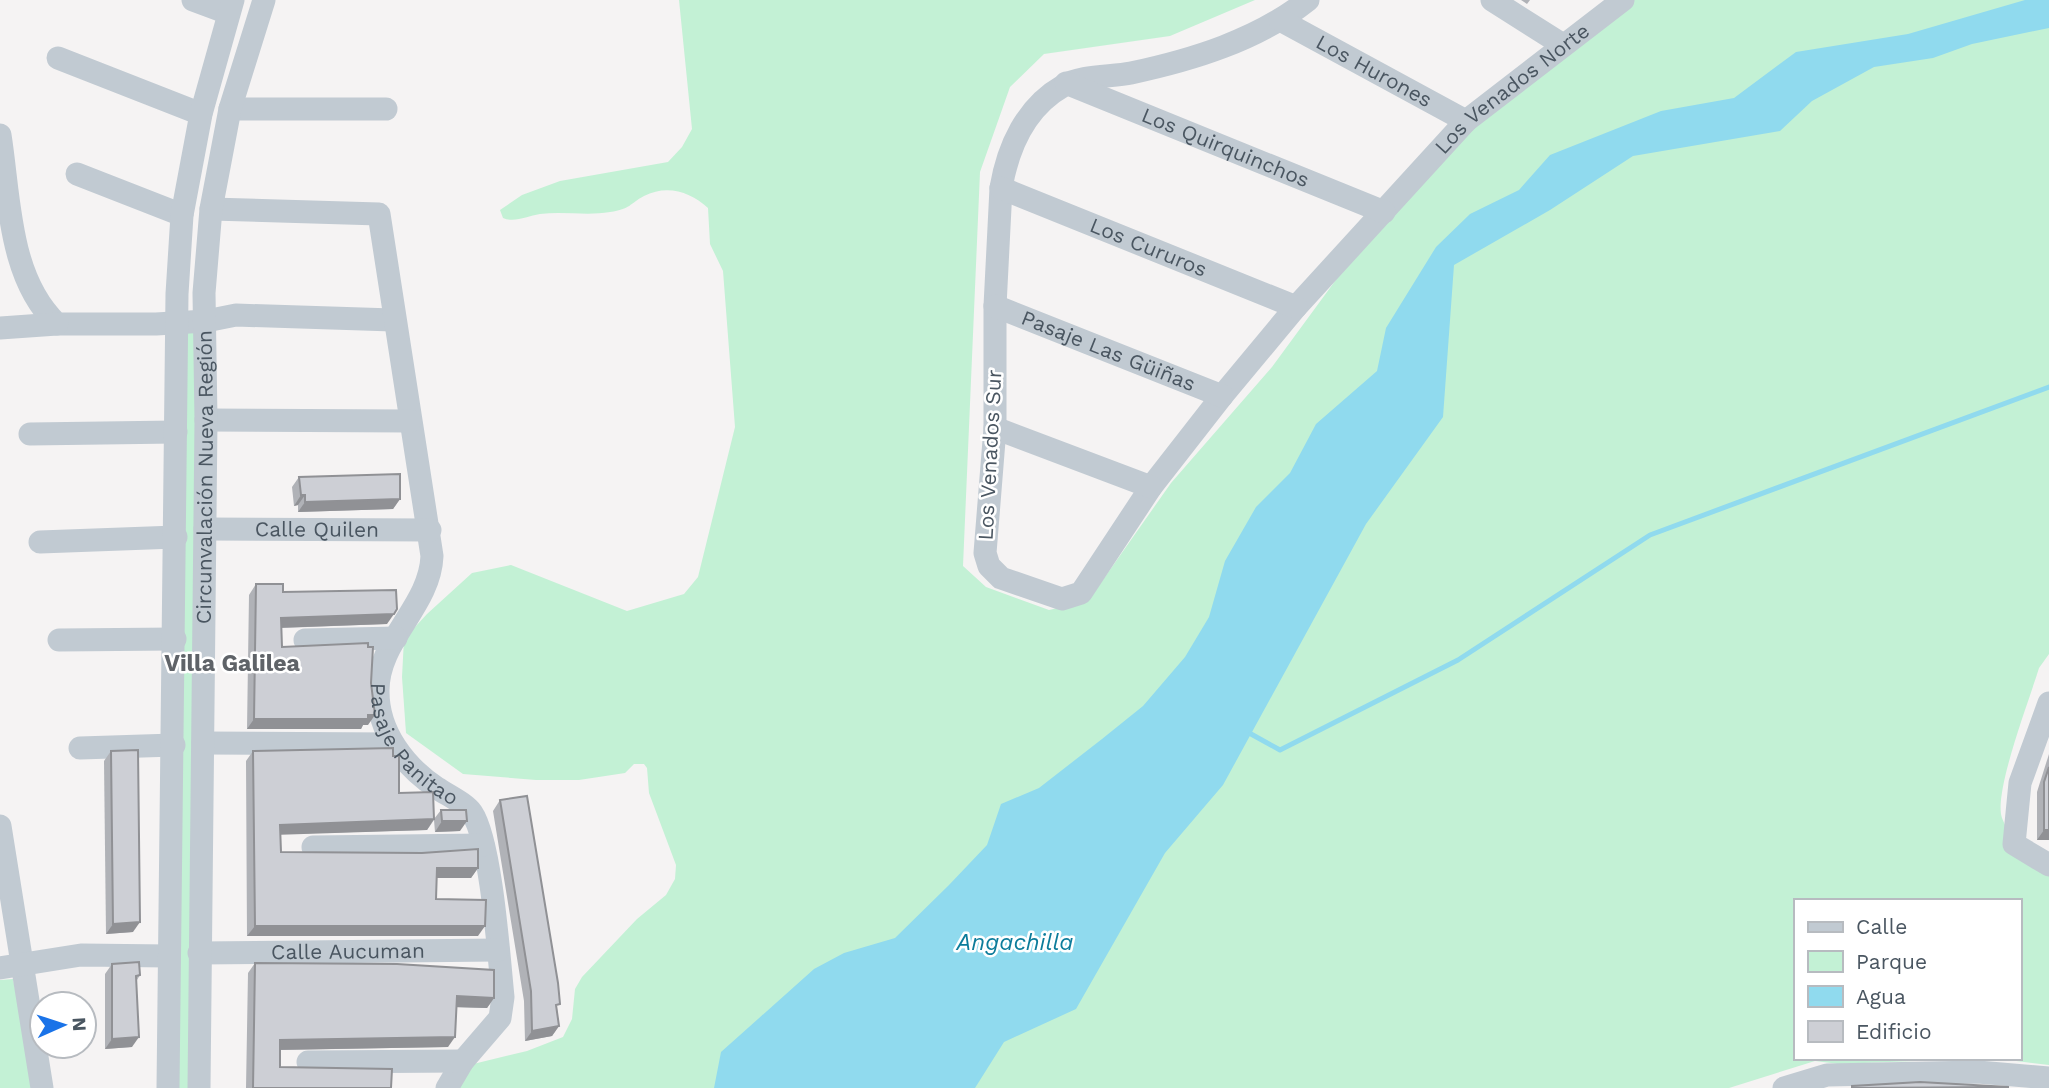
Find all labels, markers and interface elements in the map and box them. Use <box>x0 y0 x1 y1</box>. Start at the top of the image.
street label: Los Venados Norte <box>1429 18 1594 159</box>
street label: Los Hurones <box>1312 29 1437 112</box>
street label: Los Quirquinchos <box>1138 102 1313 192</box>
street label: Los Cururos <box>1086 212 1211 282</box>
street label: Pasaje Las Güiñas <box>1018 305 1199 396</box>
street label: Circunvalación Nueva Región <box>191 330 218 624</box>
street label: Los Venados Sur <box>973 369 1006 541</box>
street label: Calle Quilen <box>255 516 379 542</box>
district label: Villa Galilea <box>164 650 300 677</box>
street label: Pasaje Panitao <box>366 683 463 810</box>
legend <box>1794 899 2021 1060</box>
text: Calle <box>1856 914 1907 939</box>
water label: Angachilla <box>956 929 1073 956</box>
street label: Calle Aucuman <box>271 938 425 964</box>
text: Parque <box>1856 949 1927 974</box>
text: Agua <box>1856 984 1906 1009</box>
north arrow <box>28 990 98 1060</box>
text: N <box>68 1016 91 1032</box>
text: Edificio <box>1856 1019 1932 1044</box>

